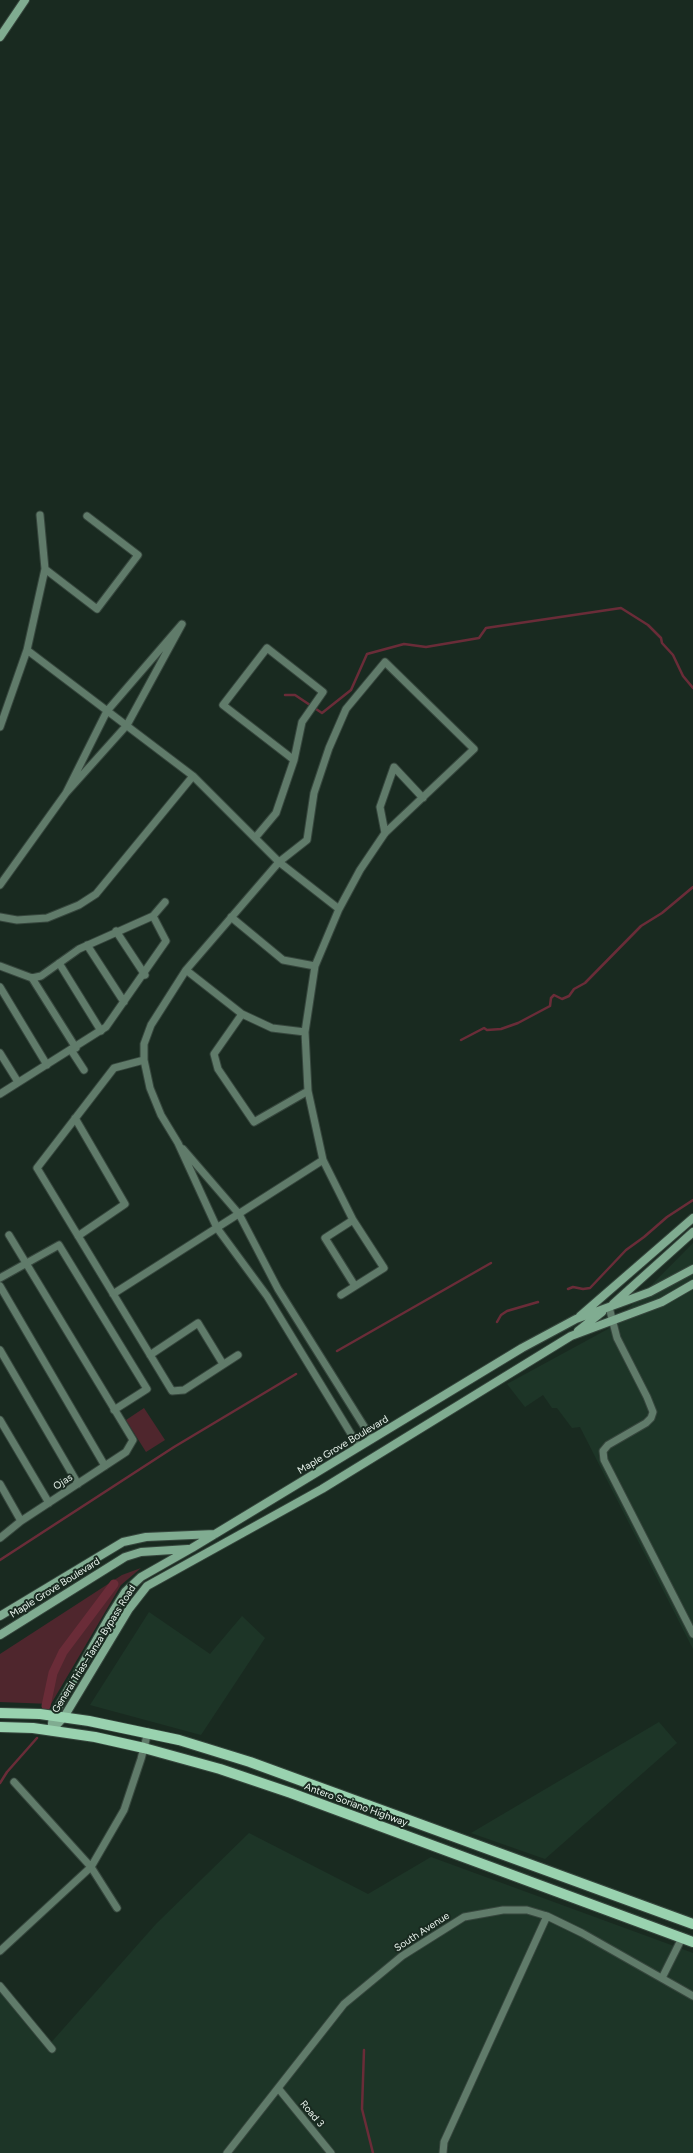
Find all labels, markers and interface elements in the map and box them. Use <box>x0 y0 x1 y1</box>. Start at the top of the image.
street label: Maple Grove Boulevard <box>295 1413 391 1477</box>
street label: Ojas <box>51 1471 75 1493</box>
street label: Maple Grove Boulevard <box>8 1555 102 1621</box>
street label: General Trias–Tanza Bypass Road <box>50 1583 138 1715</box>
street label: Antero Soriano Highway <box>303 1781 409 1829</box>
street label: South Avenue <box>392 1910 452 1954</box>
street label: Road 3 <box>297 2098 327 2130</box>

